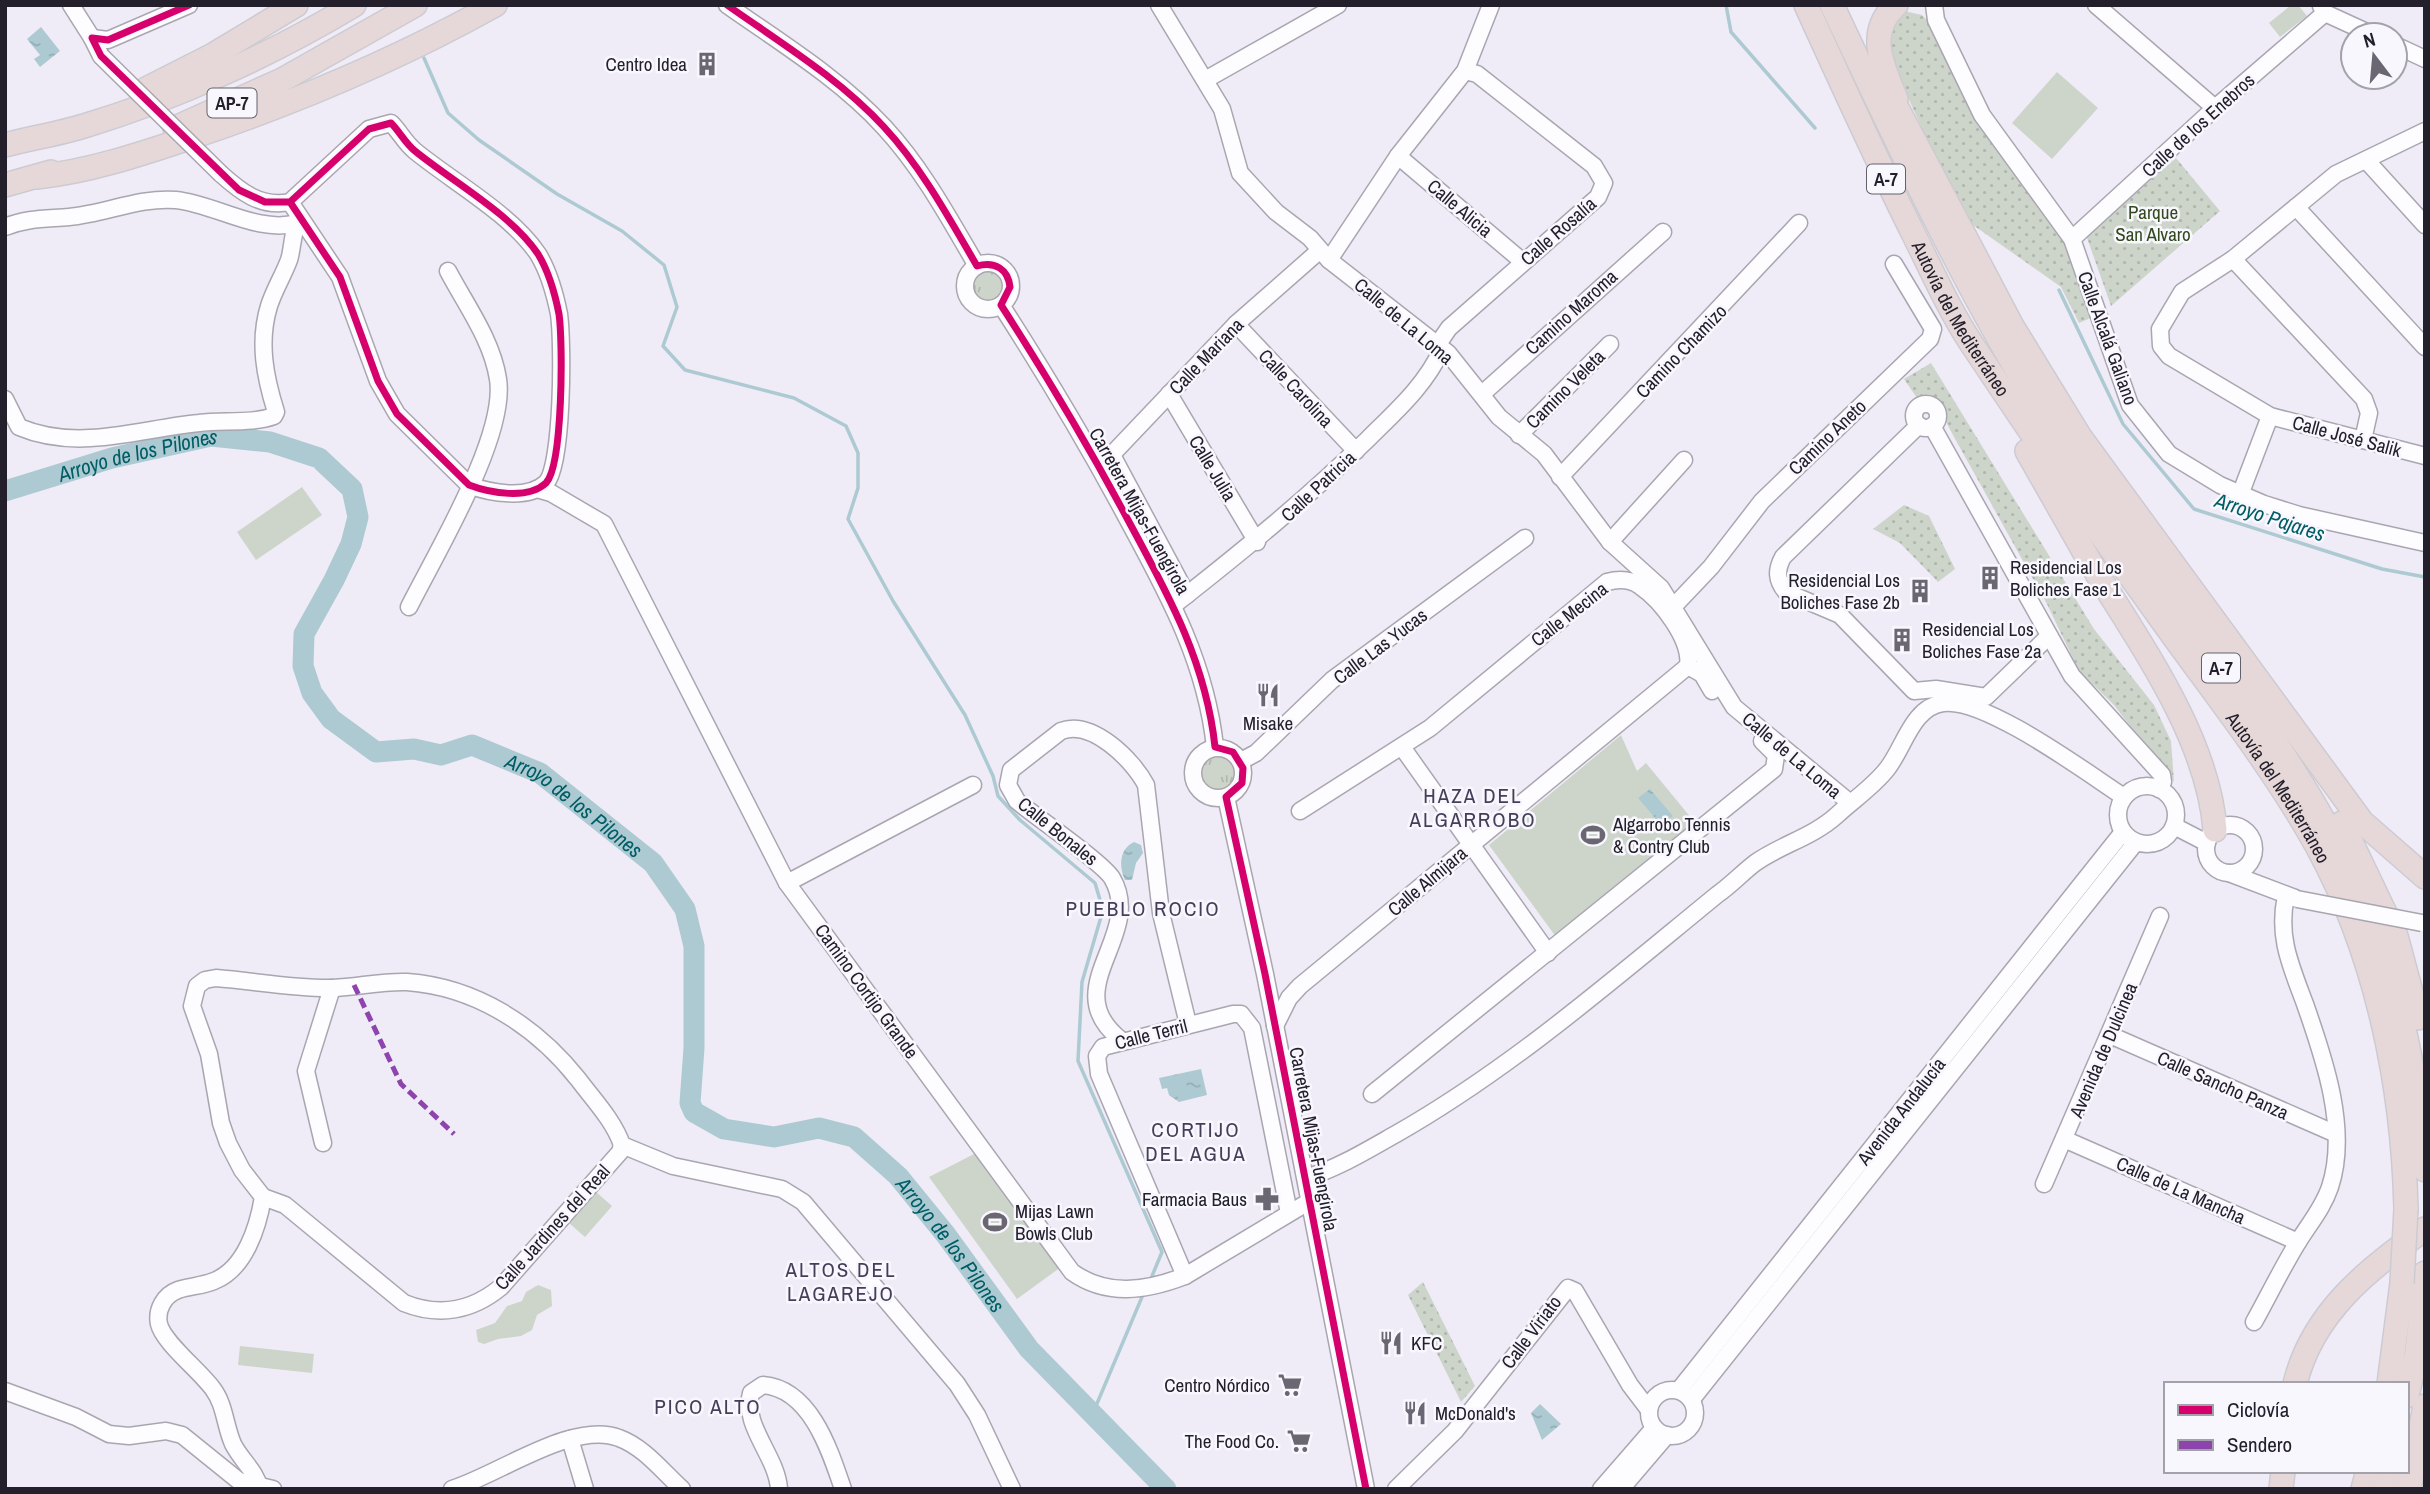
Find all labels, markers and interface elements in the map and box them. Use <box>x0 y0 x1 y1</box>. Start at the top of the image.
north arrow <box>2339 21 2409 91</box>
text: N <box>2360 26 2378 54</box>
building icon: Centro Idea <box>693 50 721 78</box>
place label: Centro Idea <box>606 51 687 77</box>
street label: Calle de los Enebros <box>2136 67 2260 183</box>
road number: AP-7 <box>208 88 256 118</box>
road number: A-7 <box>1867 164 1905 194</box>
street label: Calle Alicia <box>1422 173 1498 243</box>
street label: Calle Rosalía <box>1515 191 1602 271</box>
park label: Parque San Alvaro <box>2115 199 2191 247</box>
street label: Autovía del Mediterráneo <box>1906 236 2016 401</box>
street label: Camino Maroma <box>1519 263 1623 360</box>
street label: Calle Alcalá Galiano <box>2072 268 2144 408</box>
street label: Calle de La Loma <box>1349 272 1459 370</box>
street label: Camino Chamizo <box>1630 298 1732 404</box>
street label: Calle Mariana <box>1163 312 1249 400</box>
street label: Calle Carolina <box>1253 343 1339 433</box>
street label: Camino Veleta <box>1520 343 1611 434</box>
street label: Camino Aneto <box>1782 393 1872 481</box>
street label: Calle José Salik <box>2290 409 2405 463</box>
water label: Arroyo de los Pilones <box>53 421 219 489</box>
street label: Carretera Mijas-Fuengirola <box>1083 423 1197 599</box>
street label: Calle Julia <box>1183 430 1243 506</box>
street label: Calle Patricia <box>1275 444 1361 527</box>
water label: Arroyo Pajares <box>2210 485 2329 549</box>
place label: Residencial Los Boliches Fase 1 <box>2010 554 2122 602</box>
building icon: Residencial Los Boliches Fase 1 <box>1976 564 2004 592</box>
place label: Residencial Los Boliches Fase 2b <box>1780 567 1900 615</box>
street label: Calle Mecina <box>1525 576 1613 652</box>
building icon: Residencial Los Boliches Fase 2b <box>1906 577 1934 605</box>
street label: Calle Las Yucas <box>1328 602 1432 690</box>
place label: Residencial Los Boliches Fase 2a <box>1922 616 2042 664</box>
building icon: Residencial Los Boliches Fase 2a <box>1888 626 1916 654</box>
road number: A-7 <box>2202 654 2240 682</box>
restaurant icon: Misake <box>1254 681 1282 709</box>
street label: Calle de La Loma <box>1737 706 1847 804</box>
street label: Autovía del Mediterráneo <box>2220 706 2337 868</box>
place label: Misake <box>1243 710 1293 736</box>
water label: Arroyo de los Pilones <box>500 746 649 864</box>
district label: HAZA DEL ALGARROBO <box>1408 781 1537 834</box>
street label: Calle Bonales <box>1012 791 1104 871</box>
place label: Algarrobo Tennis & Contry Club <box>1612 811 1731 859</box>
sports icon: Algarrobo Tennis & Contry Club <box>1579 821 1607 849</box>
street label: Calle Almijara <box>1382 840 1472 922</box>
district label: PUEBLO ROCIO <box>1065 894 1221 923</box>
street label: Camino Cortijo Grande <box>809 918 925 1064</box>
street label: Avenida de Dulcinea <box>2062 978 2143 1122</box>
street label: Calle Terril <box>1112 1012 1190 1056</box>
street label: Calle Sancho Panza <box>2153 1044 2293 1126</box>
street label: Carretera Mijas-Fuengirola <box>1283 1045 1345 1234</box>
street label: Avenida Andalucía <box>1850 1052 1951 1171</box>
district label: CORTIJO DEL AGUA <box>1145 1115 1247 1168</box>
street label: Calle de La Mancha <box>2112 1150 2250 1230</box>
street label: Calle Jardines del Real <box>488 1158 616 1296</box>
water label: Arroyo de los Pilones <box>889 1170 1012 1318</box>
pharmacy icon: Farmacia Baus <box>1253 1185 1281 1213</box>
place label: Farmacia Baus <box>1142 1186 1247 1212</box>
place label: Mijas Lawn Bowls Club <box>1015 1198 1094 1246</box>
sports icon: Mijas Lawn Bowls Club <box>981 1208 1009 1236</box>
district label: ALTOS DEL LAGAREJO <box>784 1255 897 1308</box>
street label: Calle Viriato <box>1495 1290 1567 1374</box>
restaurant icon: KFC <box>1377 1329 1405 1357</box>
place label: KFC <box>1411 1330 1442 1356</box>
supermarket icon: Centro Nórdico <box>1276 1371 1304 1399</box>
place label: Centro Nórdico <box>1164 1372 1270 1398</box>
legend <box>2164 1382 2409 1473</box>
district label: PICO ALTO <box>654 1392 762 1421</box>
text: Ciclovía <box>2227 1395 2290 1424</box>
restaurant icon: McDonald's <box>1401 1399 1429 1427</box>
place label: McDonald's <box>1435 1400 1516 1426</box>
supermarket icon: The Food Co. <box>1285 1427 1313 1455</box>
place label: The Food Co. <box>1184 1428 1279 1454</box>
text: Sendero <box>2227 1430 2292 1459</box>

